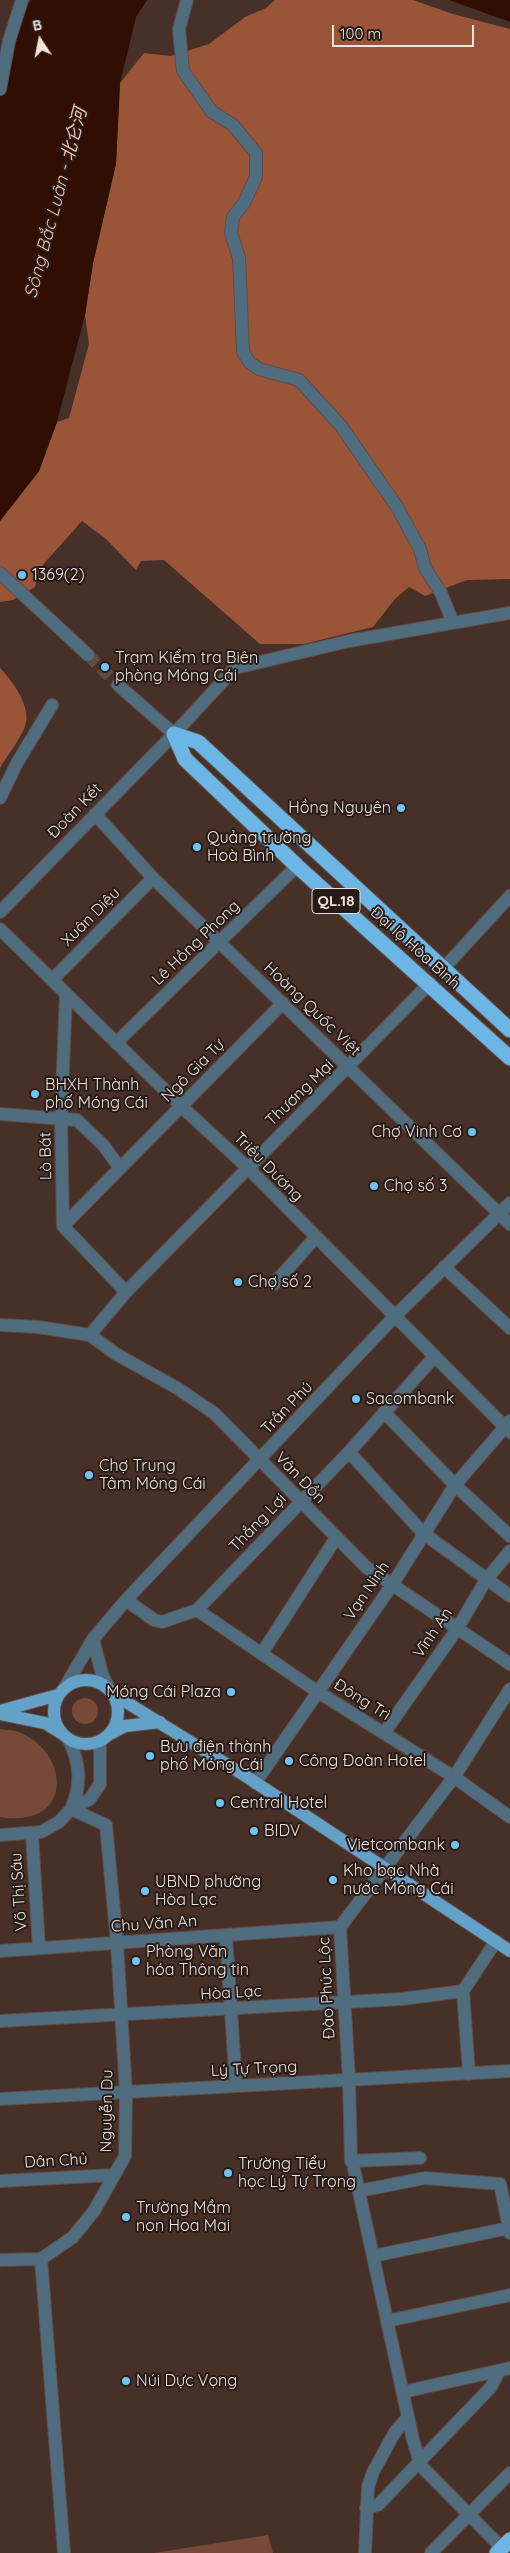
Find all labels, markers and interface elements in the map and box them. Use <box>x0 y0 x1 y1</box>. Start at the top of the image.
north arrow <box>15 15 65 65</box>
scale bar <box>335 15 478 47</box>
text: B <box>31 16 43 35</box>
text: 100 m <box>340 24 381 43</box>
water label: Sông Bắc Luân - 北仑河 <box>20 105 92 301</box>
place label: 1369(2) <box>32 565 85 585</box>
marker: 1369(2) <box>16 569 28 581</box>
place label: Trạm Kiểm tra Biên phòng Móng Cái <box>115 648 258 686</box>
marker: Trạm Kiểm tra Biên phòng Móng Cái <box>99 661 111 673</box>
street label: Đoàn Kết <box>44 779 106 843</box>
place label: Hồng Nguyên <box>288 798 391 818</box>
marker: Hồng Nguyên <box>395 802 407 814</box>
place label: Quảng trường Hoà Bình <box>207 828 311 866</box>
marker: Quảng trường Hoà Bình <box>191 841 203 853</box>
street label: Xuân Diệu <box>58 884 124 950</box>
road number: QL.18 <box>312 888 360 914</box>
street label: Lê Hồng Phong <box>148 896 244 990</box>
street label: Đại lộ Hòa Bình <box>366 903 464 993</box>
street label: Hoàng Quốc Việt <box>260 958 364 1060</box>
street label: Ngô Gia Tự <box>158 1036 228 1106</box>
street label: Thương Mại <box>262 1056 338 1130</box>
place label: BHXH Thành phố Móng Cái <box>45 1075 148 1113</box>
marker: BHXH Thành phố Móng Cái <box>29 1088 41 1100</box>
place label: Chợ Vinh Cơ <box>372 1122 462 1142</box>
marker: Chợ Vinh Cơ <box>466 1126 478 1138</box>
street label: Triều Dương <box>229 1128 307 1206</box>
street label: Lò Bát <box>36 1132 56 1180</box>
place label: Chợ số 3 <box>384 1176 447 1196</box>
marker: Chợ số 3 <box>368 1180 380 1192</box>
place label: Chợ số 2 <box>248 1272 312 1292</box>
marker: Chợ số 2 <box>232 1276 244 1288</box>
street label: Trần Phú <box>257 1378 317 1438</box>
place label: Sacombank <box>366 1389 454 1409</box>
marker: Sacombank <box>350 1393 362 1405</box>
street label: Vân Đồn <box>271 1448 329 1508</box>
place label: Chợ Trung Tâm Móng Cái <box>99 1456 206 1494</box>
marker: Chợ Trung Tâm Móng Cái <box>83 1469 95 1481</box>
street label: Thắng Lợi <box>226 1490 290 1556</box>
street label: Vạn Ninh <box>340 1558 394 1624</box>
street label: Vĩnh An <box>409 1604 457 1662</box>
street label: Đông Trì <box>330 1675 394 1725</box>
place label: Móng Cái Plaza <box>106 1682 221 1702</box>
marker: Móng Cái Plaza <box>225 1686 237 1698</box>
place label: Bưu điện thành phố Móng Cái <box>160 1737 271 1775</box>
marker: Bưu điện thành phố Móng Cái <box>144 1750 156 1762</box>
place label: Công Đoàn Hotel <box>299 1751 426 1771</box>
marker: Công Đoàn Hotel <box>283 1755 295 1767</box>
place label: Central Hotel <box>230 1793 327 1813</box>
marker: Central Hotel <box>214 1797 226 1809</box>
place label: BIDV <box>264 1821 300 1841</box>
marker: BIDV <box>248 1825 260 1837</box>
place label: Vietcombank <box>347 1835 445 1855</box>
marker: Vietcombank <box>449 1839 461 1851</box>
street label: Võ Thị Sáu <box>7 1852 31 1932</box>
place label: Kho bạc Nhà nước Móng Cái <box>343 1861 454 1899</box>
place label: UBND phường Hòa Lạc <box>155 1872 261 1910</box>
marker: Kho bạc Nhà nước Móng Cái <box>327 1874 339 1886</box>
marker: UBND phường Hòa Lạc <box>139 1885 151 1897</box>
street label: Chu Văn An <box>110 1911 198 1937</box>
street label: Đào Phúc Lộc <box>315 1937 339 2039</box>
place label: Phòng Văn hóa Thông tin <box>146 1942 249 1980</box>
marker: Phòng Văn hóa Thông tin <box>130 1955 142 1967</box>
street label: Hòa Lạc <box>200 1982 262 2004</box>
street label: Lý Tự Trọng <box>210 2057 298 2081</box>
street label: Nguyễn Du <box>97 2069 117 2153</box>
street label: Dân Chủ <box>24 2150 88 2172</box>
place label: Trường Tiểu học Lý Tự Trọng <box>238 2154 356 2192</box>
marker: Trường Tiểu học Lý Tự Trọng <box>222 2167 234 2179</box>
place label: Trường Mầm non Hoa Mai <box>136 2198 231 2236</box>
marker: Trường Mầm non Hoa Mai <box>120 2211 132 2223</box>
place label: Núi Dực Vọng <box>136 2371 237 2391</box>
marker: Núi Dực Vọng <box>120 2375 132 2387</box>

